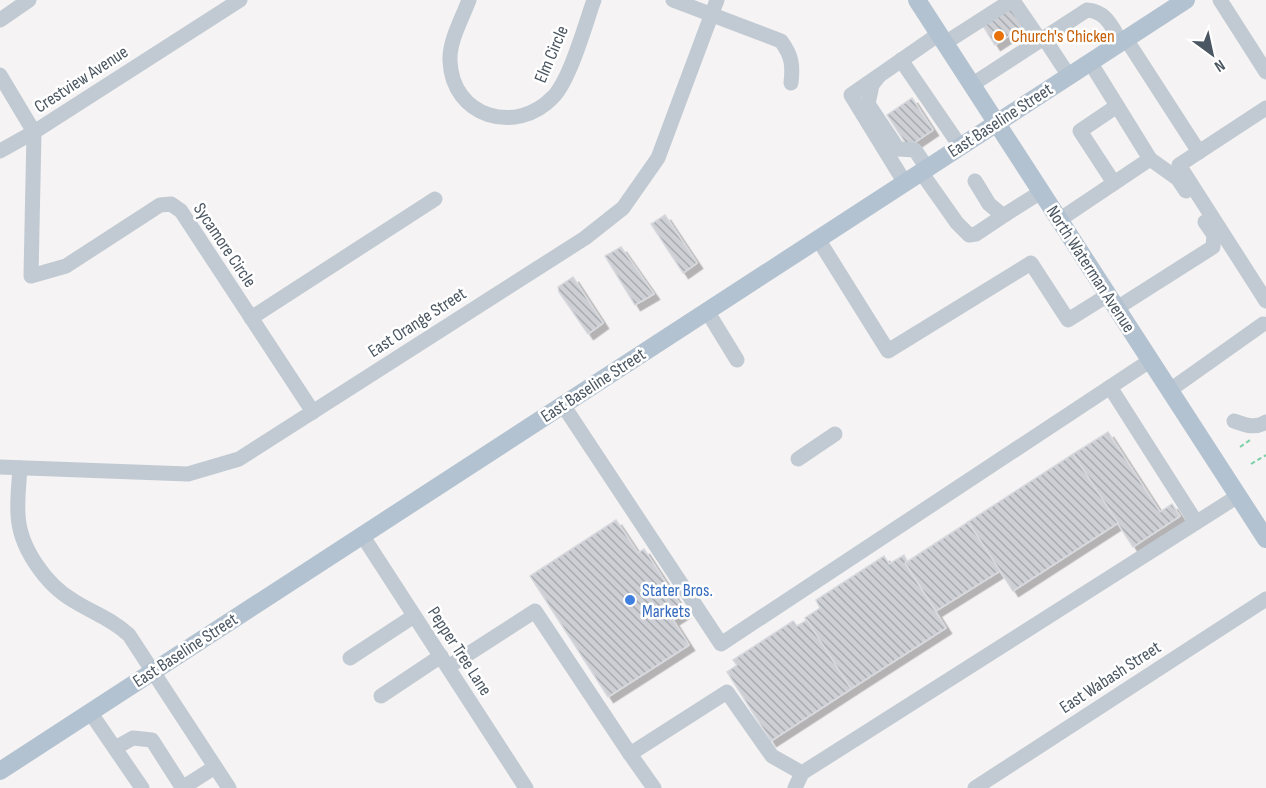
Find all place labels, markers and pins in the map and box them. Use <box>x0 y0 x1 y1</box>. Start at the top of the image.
place label: Church's Chicken <box>1011 26 1115 47</box>
marker: Church's Chicken <box>992 29 1006 43</box>
place label: Stater Bros. Markets <box>642 580 713 622</box>
marker: Stater Bros. Markets <box>623 593 637 607</box>

